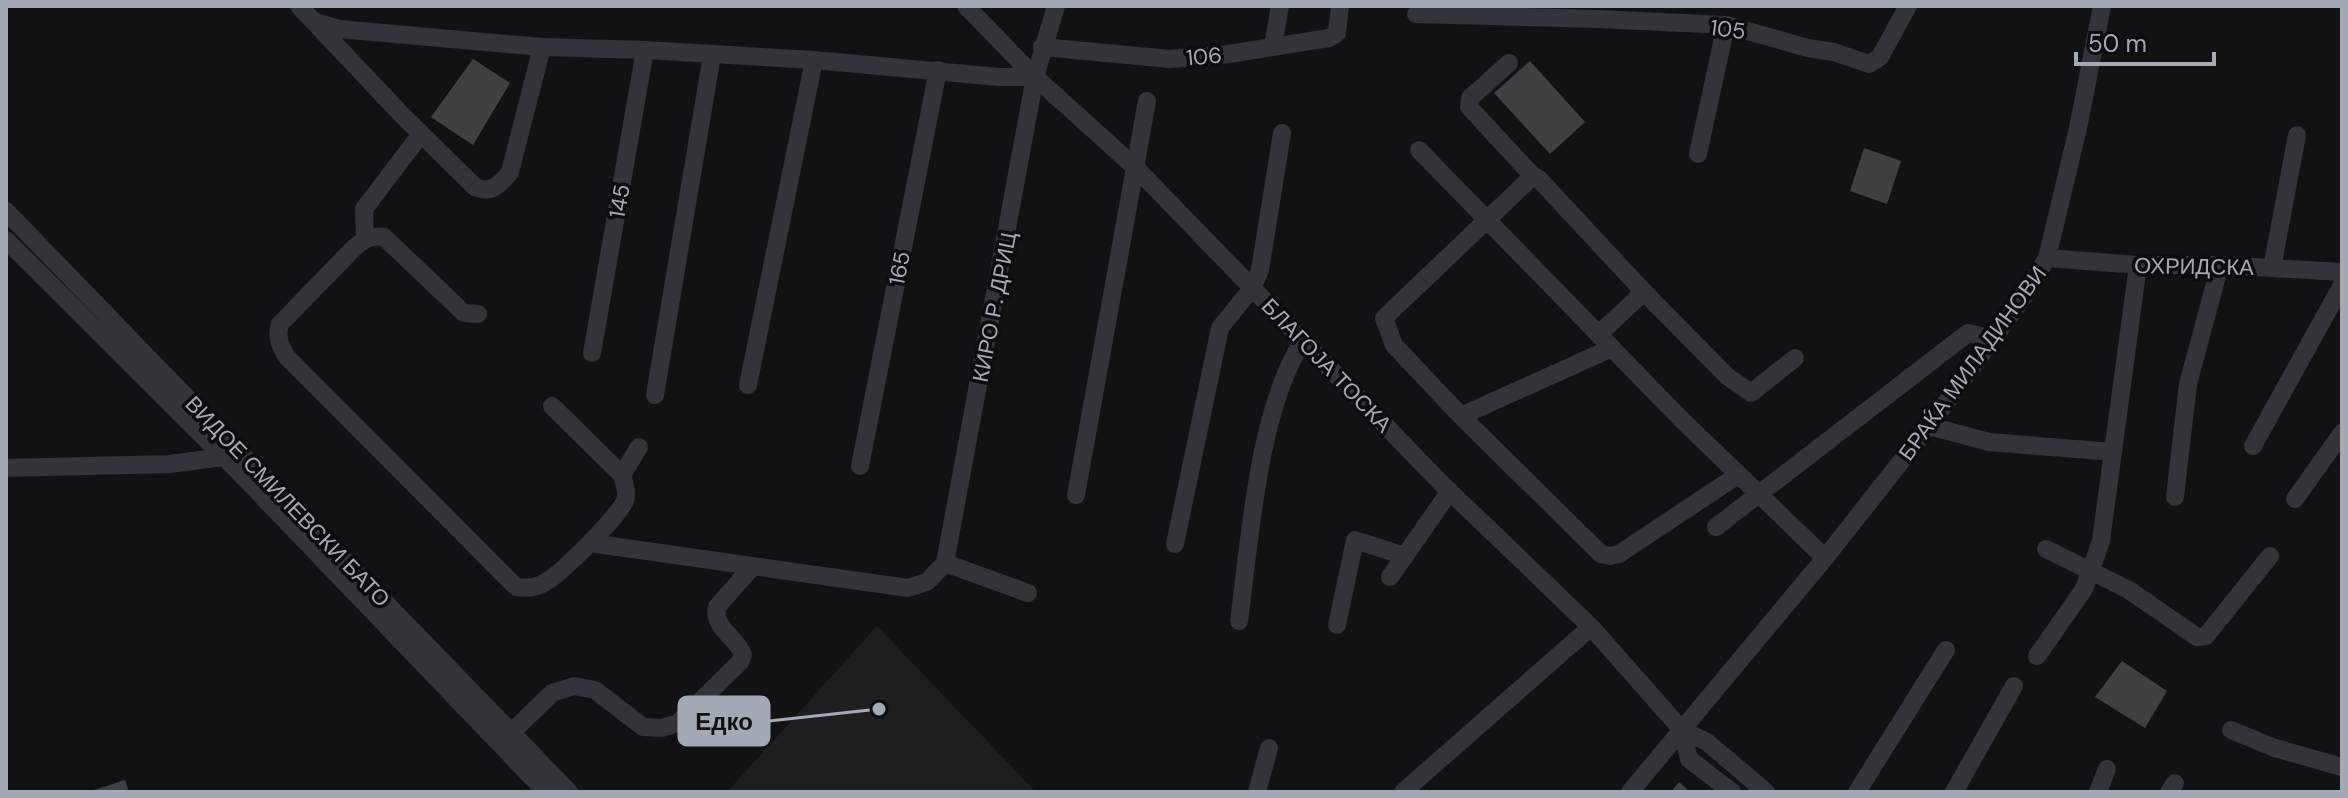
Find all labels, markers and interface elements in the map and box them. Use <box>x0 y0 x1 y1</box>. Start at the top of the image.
street label: 105 <box>1709 13 1747 46</box>
scale bar <box>2076 16 2214 66</box>
text: 50 m <box>2088 28 2147 59</box>
street label: 106 <box>1185 40 1223 73</box>
street label: 145 <box>602 182 637 220</box>
street label: КИРО Р. ДРИЦ <box>966 230 1023 385</box>
street label: 165 <box>882 249 917 287</box>
street label: ОХРИДСКА <box>2134 251 2254 282</box>
street label: БРАЌА МИЛАДИНОВИ <box>1892 260 2053 466</box>
street label: БЛАГОЈА ТОСКА <box>1255 292 1398 439</box>
street label: ВИДОЕ СМИЛЕВСКИ БАТО <box>179 390 396 613</box>
callout: Едко <box>679 697 769 745</box>
text: Едко <box>695 706 753 737</box>

